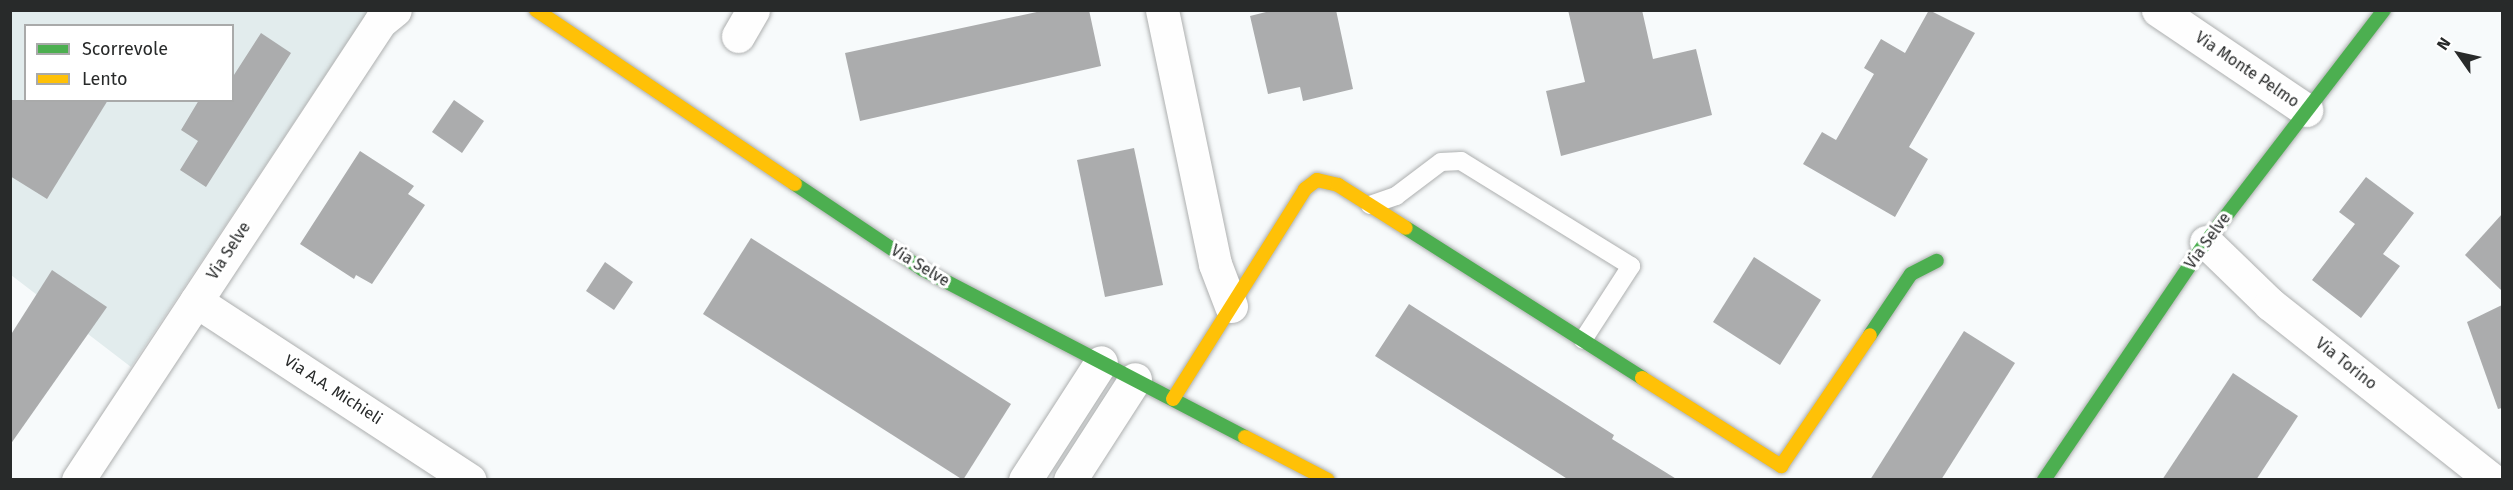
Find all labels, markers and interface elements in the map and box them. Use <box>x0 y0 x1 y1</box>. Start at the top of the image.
legend <box>24 24 234 102</box>
north arrow <box>2429 24 2489 84</box>
street label: Via Monte Pelmo <box>2191 28 2303 112</box>
text: N <box>2433 34 2455 53</box>
text: Scorrevole <box>82 38 168 60</box>
text: Lento <box>82 68 128 90</box>
street label: Via Selve <box>2181 209 2235 273</box>
street label: Via Selve <box>203 219 255 283</box>
street label: Via Selve <box>887 241 953 291</box>
street label: Via Torino <box>2312 334 2380 394</box>
street label: Via A.A. Michieli <box>280 351 386 429</box>

